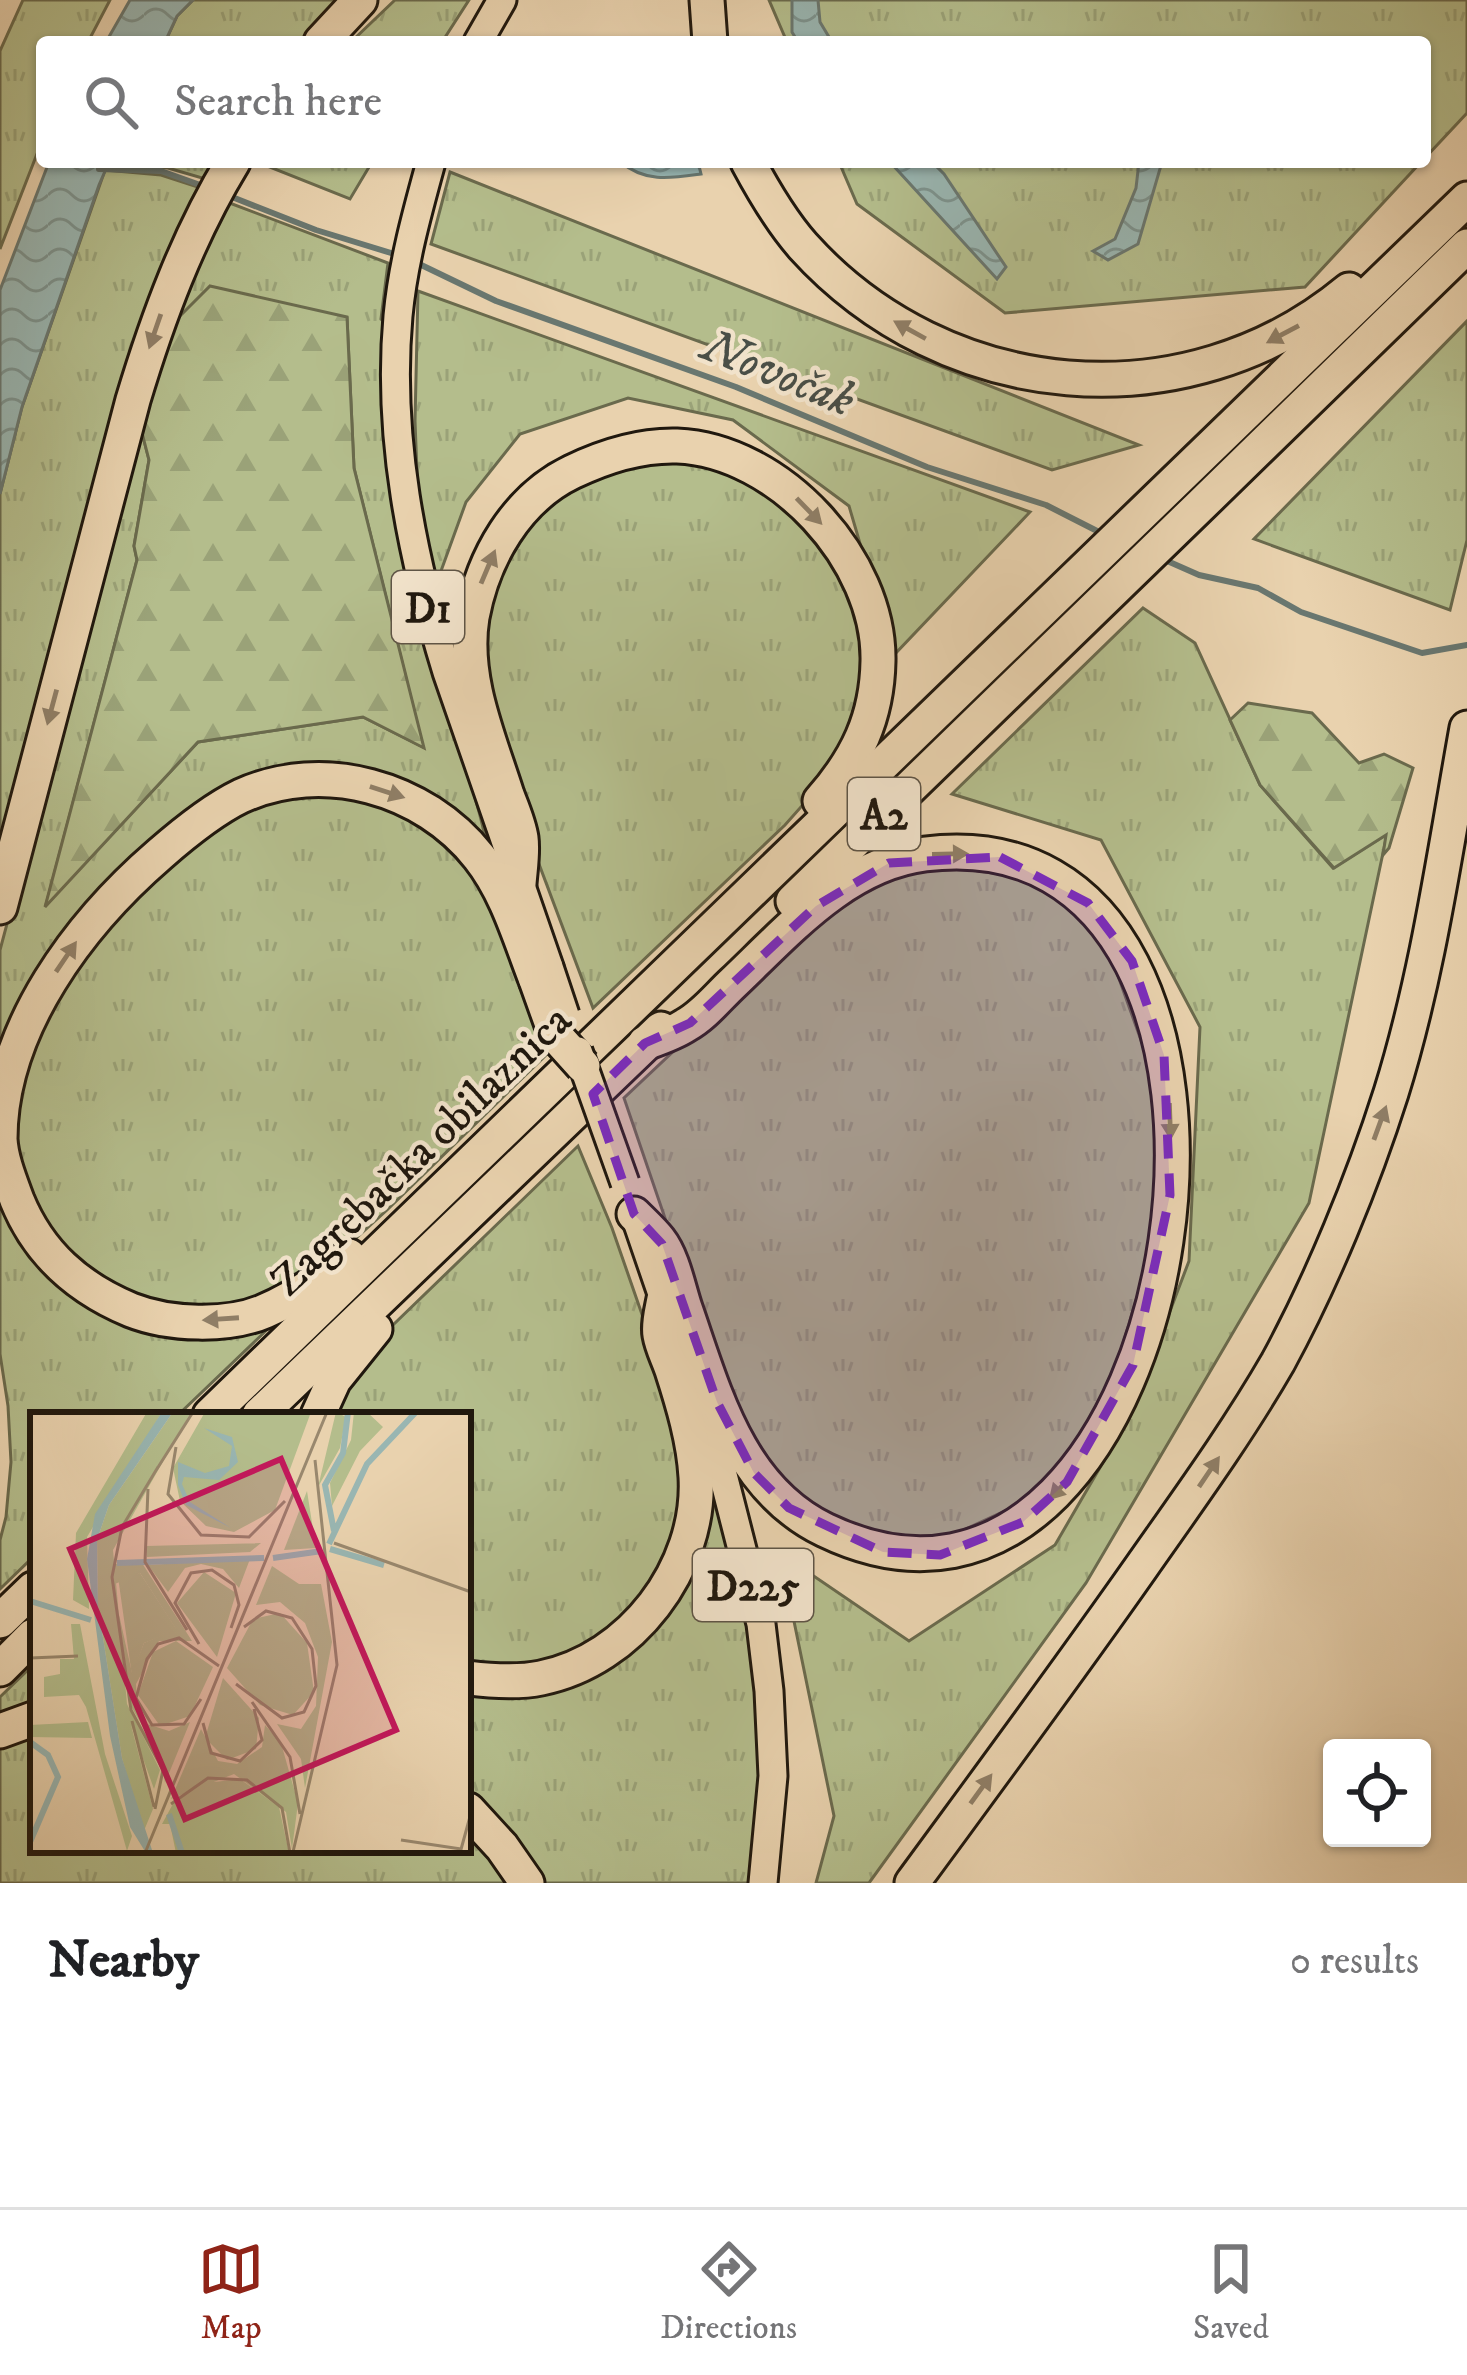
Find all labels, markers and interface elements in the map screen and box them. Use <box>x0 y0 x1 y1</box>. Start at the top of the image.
search box <box>36 36 1431 168</box>
icon: search <box>78 69 144 135</box>
text: Search here <box>174 74 382 130</box>
one-way arrow <box>144 313 163 350</box>
water label: Novočak <box>690 315 863 431</box>
one-way arrow <box>893 320 928 341</box>
one-way arrow <box>1266 323 1301 344</box>
one-way arrow <box>794 496 822 525</box>
one-way arrow <box>479 549 498 585</box>
road number: D1 <box>392 571 464 643</box>
one-way arrow <box>42 689 61 726</box>
road number: A2 <box>848 778 920 850</box>
one-way arrow <box>369 784 406 803</box>
one-way arrow <box>932 844 970 864</box>
one-way arrow <box>53 941 76 973</box>
street label: Zagrebačka obilaznica <box>260 993 584 1309</box>
one-way arrow <box>1161 1103 1180 1141</box>
one-way arrow <box>1372 1105 1390 1141</box>
one-way arrow <box>202 1309 239 1328</box>
inset map <box>30 1412 471 1853</box>
one-way arrow <box>1197 1455 1219 1488</box>
one-way arrow <box>1048 1471 1076 1500</box>
road number: D225 <box>693 1549 813 1621</box>
map controls <box>1323 1739 1431 1847</box>
button: locate <box>1323 1739 1431 1847</box>
one-way arrow <box>969 1773 993 1805</box>
text: Nearby <box>48 1929 199 1993</box>
text: 0 results <box>1290 1937 1419 1986</box>
tab: Map <box>198 2236 264 2349</box>
tab: Directions <box>660 2236 797 2349</box>
tab: Saved <box>1193 2236 1269 2349</box>

